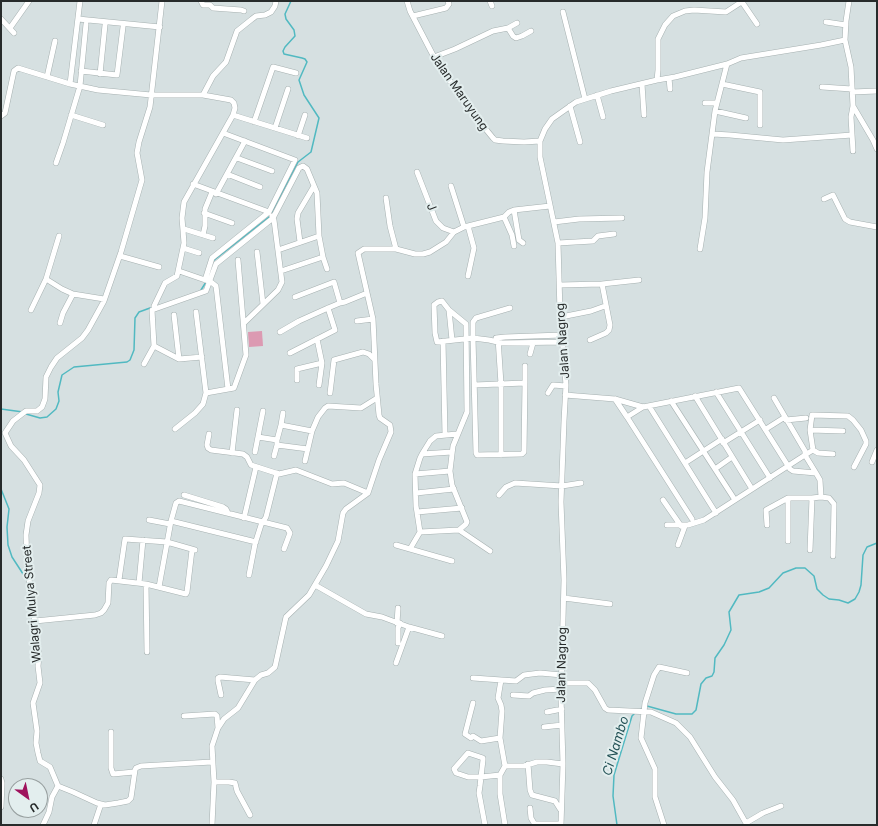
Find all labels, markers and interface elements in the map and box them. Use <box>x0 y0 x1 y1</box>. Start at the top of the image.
street label: Jalan Maruyung <box>427 51 491 133</box>
street label: J <box>423 201 439 213</box>
street label: Jalan Nagrog <box>553 303 573 379</box>
street label: Walagri Mulya Street <box>20 545 44 663</box>
street label: Jalan Nagrog <box>554 627 570 703</box>
water label: Ci Nambo <box>600 714 632 778</box>
north arrow <box>8 778 48 818</box>
text: U <box>27 799 41 815</box>

